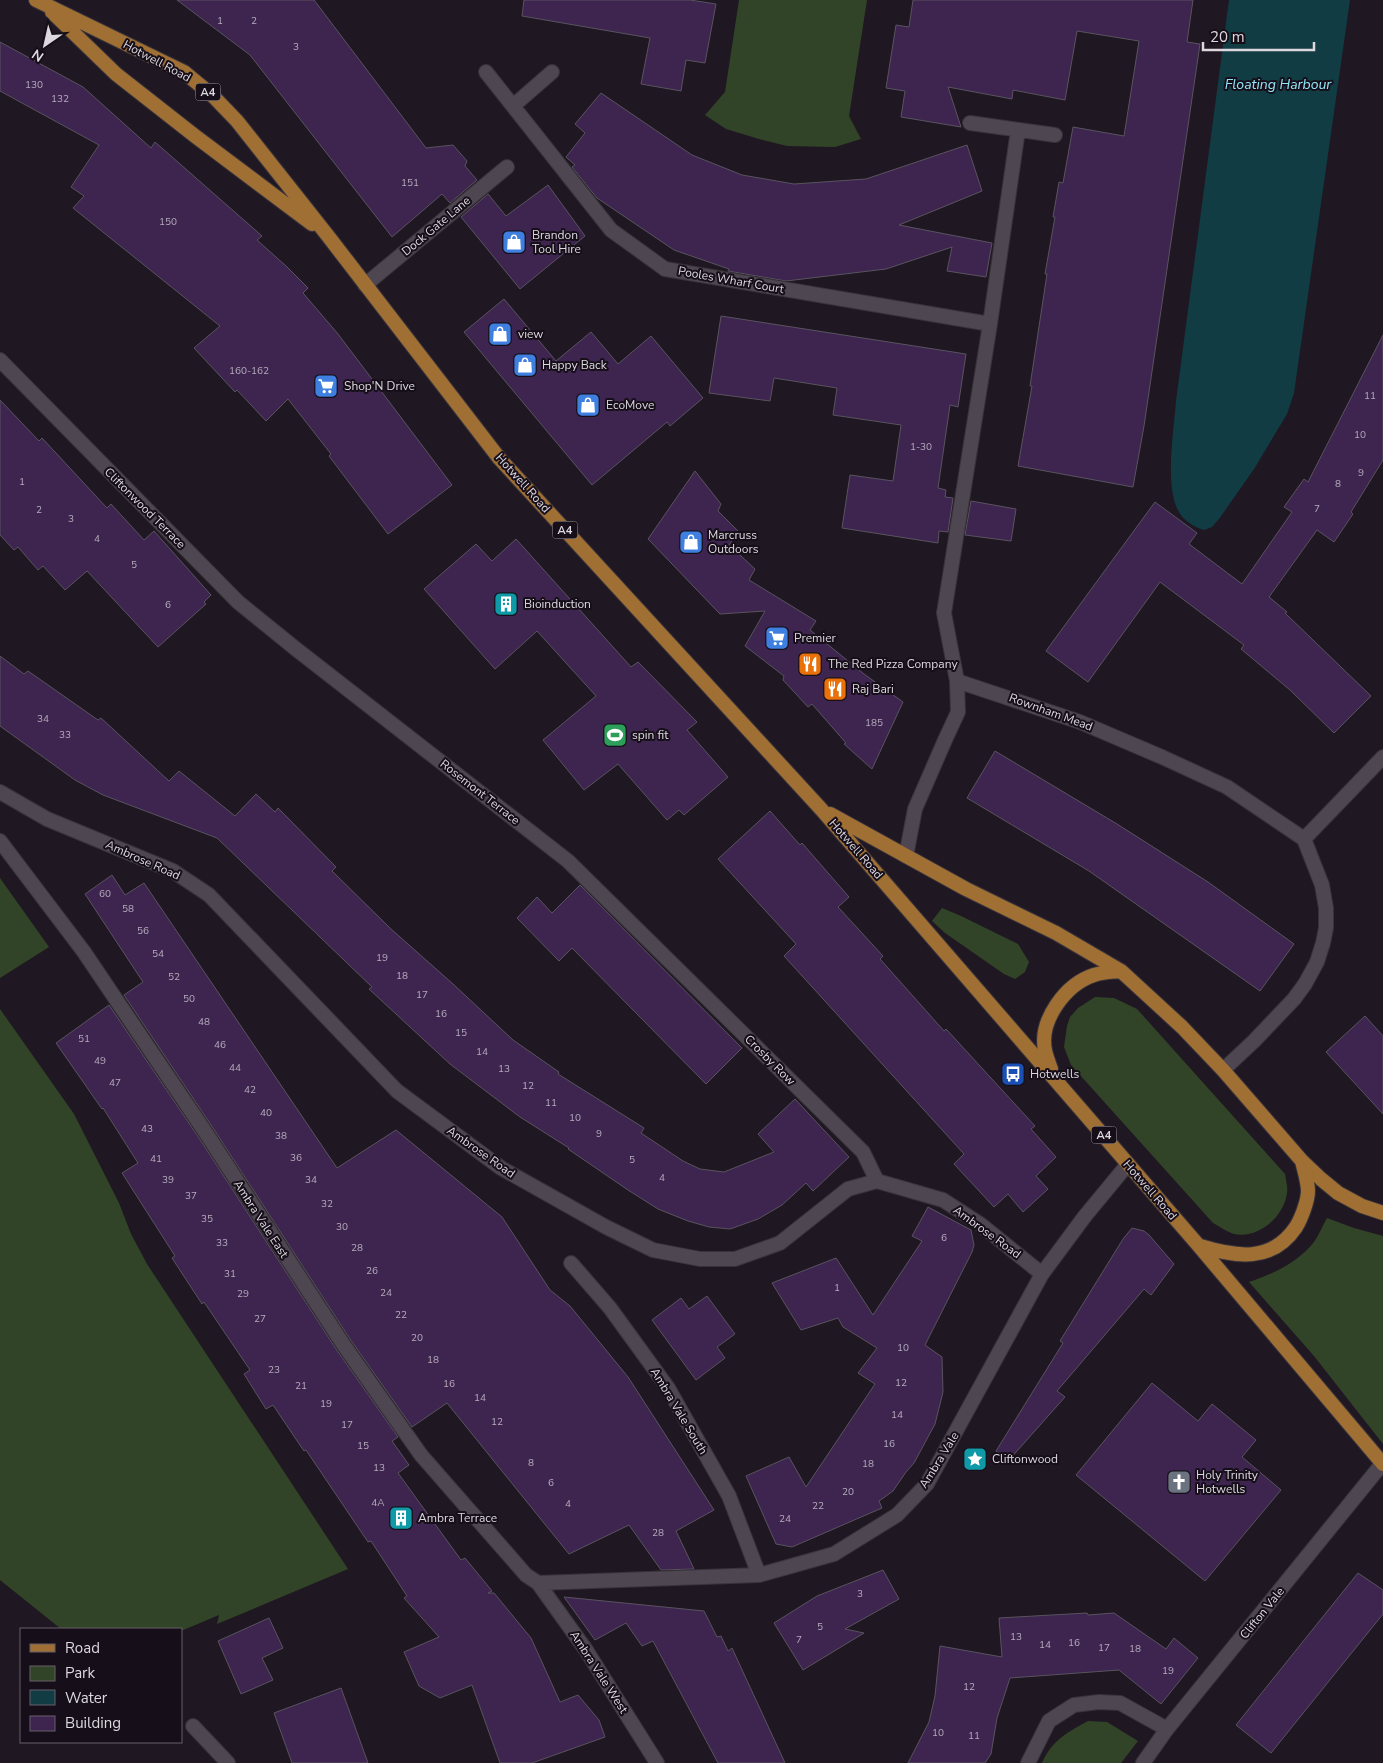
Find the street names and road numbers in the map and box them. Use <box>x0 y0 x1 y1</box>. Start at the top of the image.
street label: Hotwell Road <box>120 36 194 86</box>
road number: A4 <box>196 84 220 100</box>
street label: Dock Gate Lane <box>398 193 474 259</box>
street label: Pooles Wharf Court <box>677 263 786 297</box>
street label: Hotwell Road <box>492 450 554 516</box>
street label: Cliftonwood Terrace <box>101 464 189 552</box>
road number: A4 <box>552 522 578 538</box>
street label: Rownham Mead <box>1007 689 1095 735</box>
street label: Rosemont Terrace <box>437 756 523 828</box>
street label: Hotwell Road <box>826 816 886 882</box>
street label: Ambrose Road <box>103 836 183 884</box>
street label: Crosby Row <box>741 1031 799 1089</box>
street label: Ambrose Road <box>444 1122 518 1182</box>
road number: A4 <box>1092 1126 1116 1144</box>
street label: Hotwell Road <box>1120 1157 1180 1223</box>
street label: Ambra Vale East <box>230 1177 293 1262</box>
street label: Ambrose Road <box>950 1202 1024 1262</box>
street label: Ambra Vale South <box>647 1365 711 1457</box>
street label: Ambra Vale <box>915 1429 963 1491</box>
street label: Clifton Vale <box>1236 1584 1288 1642</box>
street label: Ambra Vale West <box>566 1628 632 1717</box>

